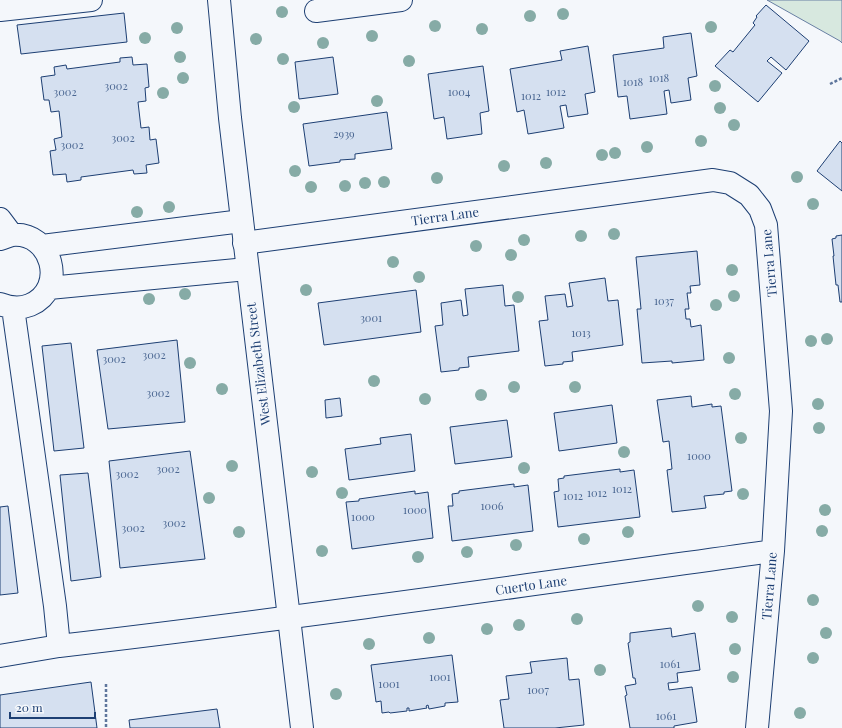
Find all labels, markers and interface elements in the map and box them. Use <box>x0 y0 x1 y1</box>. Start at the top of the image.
house number: 1018 <box>649 70 670 85</box>
house number: 1018 <box>623 74 644 89</box>
house number: 3002 <box>104 78 128 93</box>
house number: 3002 <box>53 84 77 99</box>
house number: 1004 <box>448 84 471 99</box>
house number: 1012 <box>546 84 566 99</box>
house number: 1012 <box>521 88 541 103</box>
house number: 2939 <box>333 126 355 141</box>
house number: 3002 <box>111 130 135 145</box>
house number: 3002 <box>60 137 84 152</box>
street label: Tierra Lane <box>410 202 480 229</box>
street label: Tierra Lane <box>757 228 780 298</box>
house number: 1037 <box>654 293 675 308</box>
street label: West Elizabeth Street <box>242 301 274 427</box>
house number: 3001 <box>360 310 382 325</box>
house number: 1013 <box>571 325 591 340</box>
house number: 3002 <box>142 347 166 362</box>
house number: 3002 <box>102 351 126 366</box>
house number: 3002 <box>146 385 170 400</box>
house number: 1000 <box>687 448 711 463</box>
house number: 3002 <box>156 461 180 476</box>
house number: 3002 <box>115 466 139 481</box>
house number: 1012 <box>612 481 632 496</box>
house number: 1012 <box>587 485 607 500</box>
house number: 1012 <box>563 488 583 503</box>
house number: 1006 <box>481 498 504 513</box>
house number: 1000 <box>403 502 427 517</box>
house number: 1000 <box>351 509 375 524</box>
house number: 3002 <box>162 515 186 530</box>
house number: 3002 <box>121 520 145 535</box>
street label: Tierra Lane <box>757 551 780 621</box>
street label: Cuerto Lane <box>494 571 568 598</box>
house number: 1061 <box>660 656 680 671</box>
house number: 1001 <box>429 669 451 684</box>
house number: 1001 <box>378 676 400 691</box>
house number: 1007 <box>527 682 549 697</box>
scale bar <box>10 694 95 720</box>
text: 20 m <box>16 699 43 715</box>
house number: 1061 <box>656 708 676 723</box>

